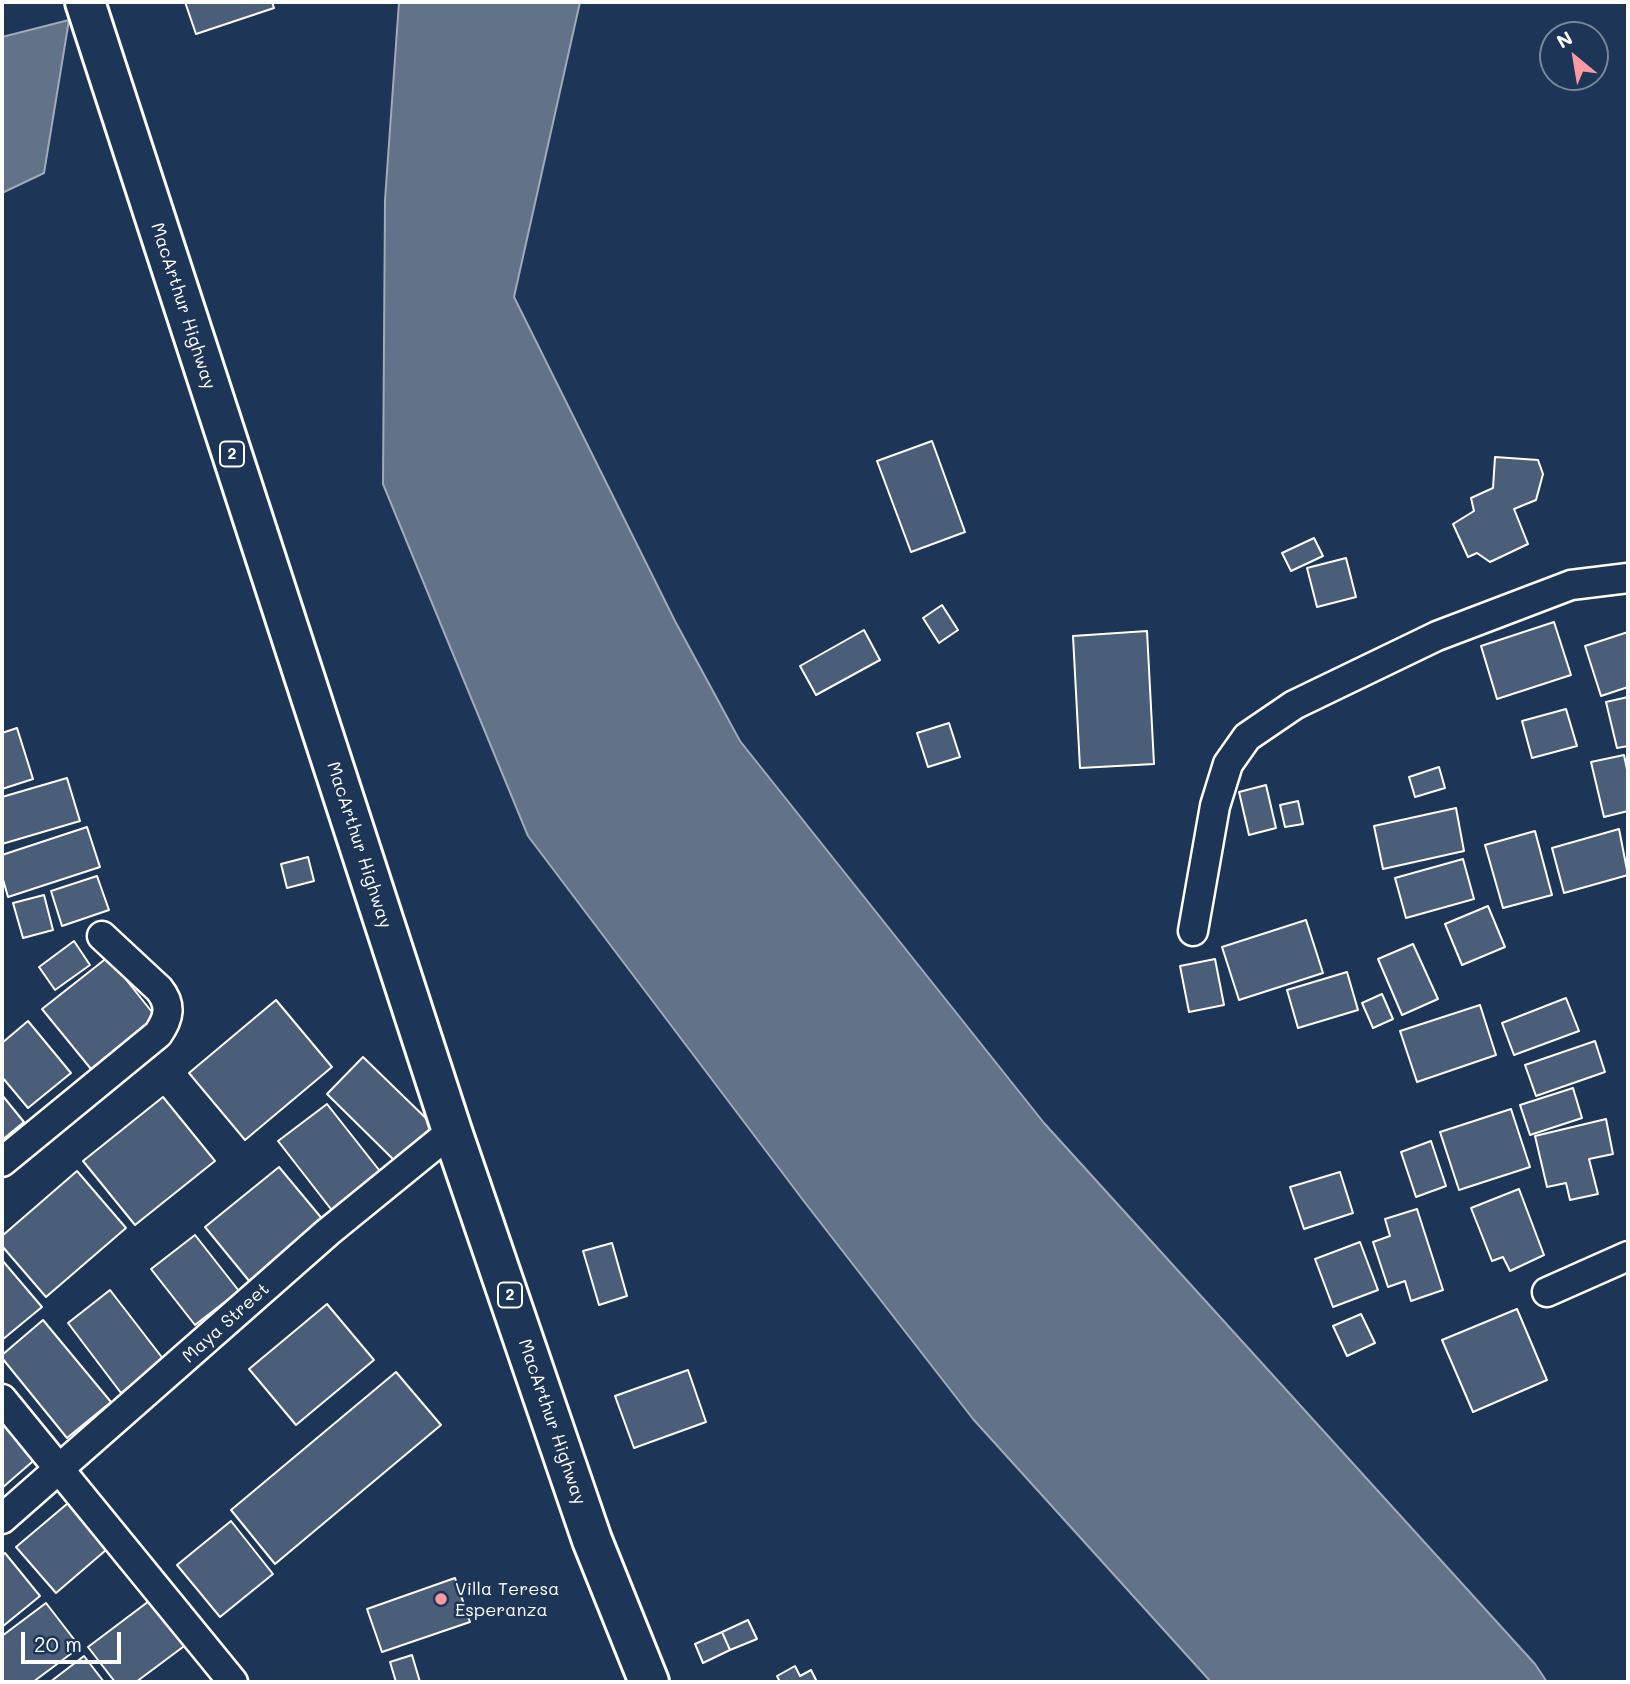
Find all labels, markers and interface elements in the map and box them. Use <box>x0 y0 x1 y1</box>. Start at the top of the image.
north arrow <box>1539 21 1609 91</box>
text: N <box>1552 25 1577 54</box>
street label: MacArthur Highway <box>146 220 220 392</box>
road number: 2 <box>220 442 244 467</box>
street label: MacArthur Highway <box>322 759 396 931</box>
street label: Maya Street <box>178 1278 274 1368</box>
road number: 2 <box>498 1282 522 1308</box>
street label: MacArthur Highway <box>513 1336 591 1508</box>
place label: Villa Teresa Esperanza <box>455 1578 559 1620</box>
marker: Villa Teresa Esperanza <box>433 1591 449 1607</box>
scale bar <box>24 1618 124 1662</box>
text: 20 m <box>34 1630 82 1657</box>

